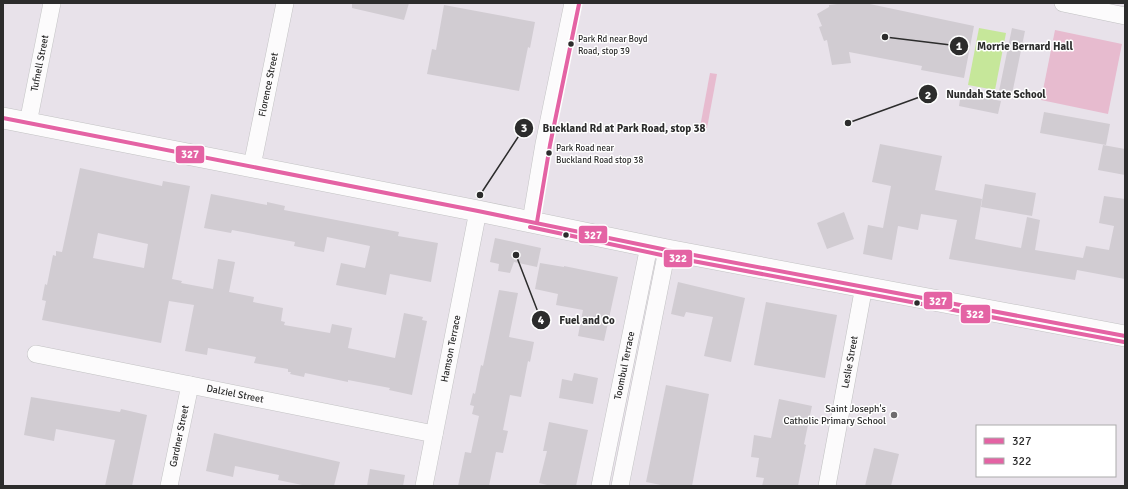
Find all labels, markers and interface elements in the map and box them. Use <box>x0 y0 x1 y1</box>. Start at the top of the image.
street label: Tufnell Street <box>28 33 52 93</box>
place label: Park Rd near Boyd Road, stop 39 <box>578 34 648 57</box>
callout: Morrie Bernard Hall <box>949 35 1081 58</box>
marker: Park Rd near Boyd Road, stop 39 <box>566 39 576 49</box>
text: 1 <box>956 39 963 54</box>
text: Morrie Bernard Hall <box>977 40 1073 53</box>
street label: Florence Street <box>256 51 281 118</box>
callout: Nundah State School <box>918 83 1054 106</box>
text: 2 <box>925 88 931 103</box>
text: Nundah State School <box>946 88 1046 101</box>
callout: Buckland Rd at Park Road, stop 38 <box>514 116 713 139</box>
text: 3 <box>521 121 527 136</box>
text: Buckland Rd at Park Road, stop 38 <box>543 122 706 135</box>
place label: Park Road near Buckland Road stop 38 <box>556 143 643 166</box>
line badge: 327 <box>175 145 205 164</box>
text: 327 <box>181 148 199 161</box>
marker: Park Road near Buckland Road stop 38 <box>544 148 554 158</box>
line badge: 327 <box>578 225 608 244</box>
text: 327 <box>584 229 602 242</box>
unlabelled marker <box>561 230 571 240</box>
line badge: 322 <box>663 249 693 268</box>
text: 322 <box>669 252 687 265</box>
line badge: 327 <box>923 291 953 310</box>
text: 327 <box>929 295 947 308</box>
unlabelled marker <box>912 298 922 308</box>
line badge: 322 <box>960 304 991 324</box>
callout: Fuel and Co <box>531 308 623 331</box>
text: 322 <box>966 308 984 321</box>
text: 4 <box>538 313 545 328</box>
street label: Hamson Terrace <box>439 314 463 383</box>
text: Fuel and Co <box>559 314 615 327</box>
street label: Toombul Terrace <box>612 330 637 401</box>
street label: Leslie Street <box>839 334 861 389</box>
street label: Dalziel Street <box>205 382 265 406</box>
place label: Saint Joseph's Catholic Primary School <box>783 403 887 427</box>
street label: Gardner Street <box>167 404 192 468</box>
marker: Saint Joseph's Catholic Primary School <box>889 410 899 420</box>
legend <box>976 425 1116 477</box>
text: 327 <box>1012 434 1031 449</box>
text: 322 <box>1012 454 1031 469</box>

